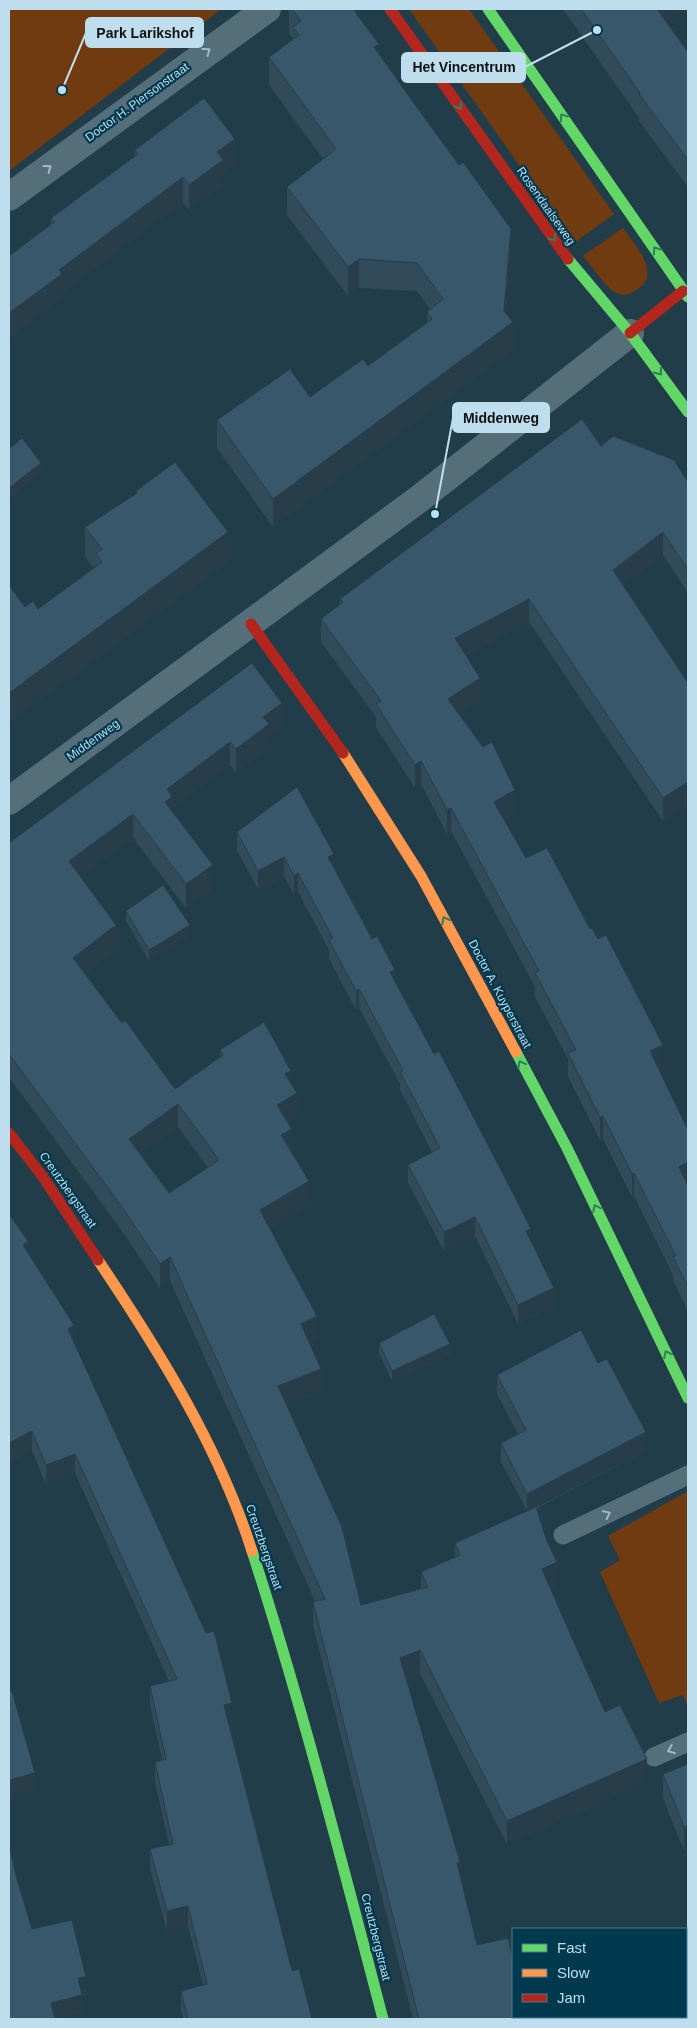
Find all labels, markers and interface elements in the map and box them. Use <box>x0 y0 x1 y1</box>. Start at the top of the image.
callout: Park Larikshof <box>86 18 203 47</box>
text: Park Larikshof <box>96 25 194 41</box>
one-way arrow <box>201 48 211 57</box>
callout: Het Vincentrum <box>402 53 525 82</box>
street label: Doctor H. Piersonstraat <box>82 59 192 144</box>
text: Het Vincentrum <box>412 59 516 75</box>
one-way arrow <box>453 100 462 110</box>
one-way arrow <box>560 113 569 123</box>
street label: Rosendaalseweg <box>514 164 578 248</box>
one-way arrow <box>42 165 52 174</box>
one-way arrow <box>546 233 556 242</box>
one-way arrow <box>653 247 662 256</box>
one-way arrow <box>653 366 662 376</box>
callout: Middenweg <box>453 403 549 432</box>
text: Middenweg <box>463 410 539 426</box>
street label: Middenweg <box>64 716 122 764</box>
one-way arrow <box>441 917 451 926</box>
street label: Doctor A. Kuyperstraat <box>465 937 535 1051</box>
one-way arrow <box>517 1060 527 1069</box>
street label: Creutzbergstraat <box>37 1149 100 1231</box>
one-way arrow <box>591 1204 602 1213</box>
one-way arrow <box>663 1350 673 1359</box>
street label: Creutzbergstraat <box>243 1502 285 1592</box>
one-way arrow <box>602 1510 611 1520</box>
one-way arrow <box>667 1743 676 1754</box>
street label: Creutzbergstraat <box>358 1892 394 1983</box>
legend <box>512 1928 687 2018</box>
text: Fast <box>557 1939 587 1956</box>
text: Slow <box>557 1964 590 1981</box>
text: Jam <box>557 1989 585 2006</box>

